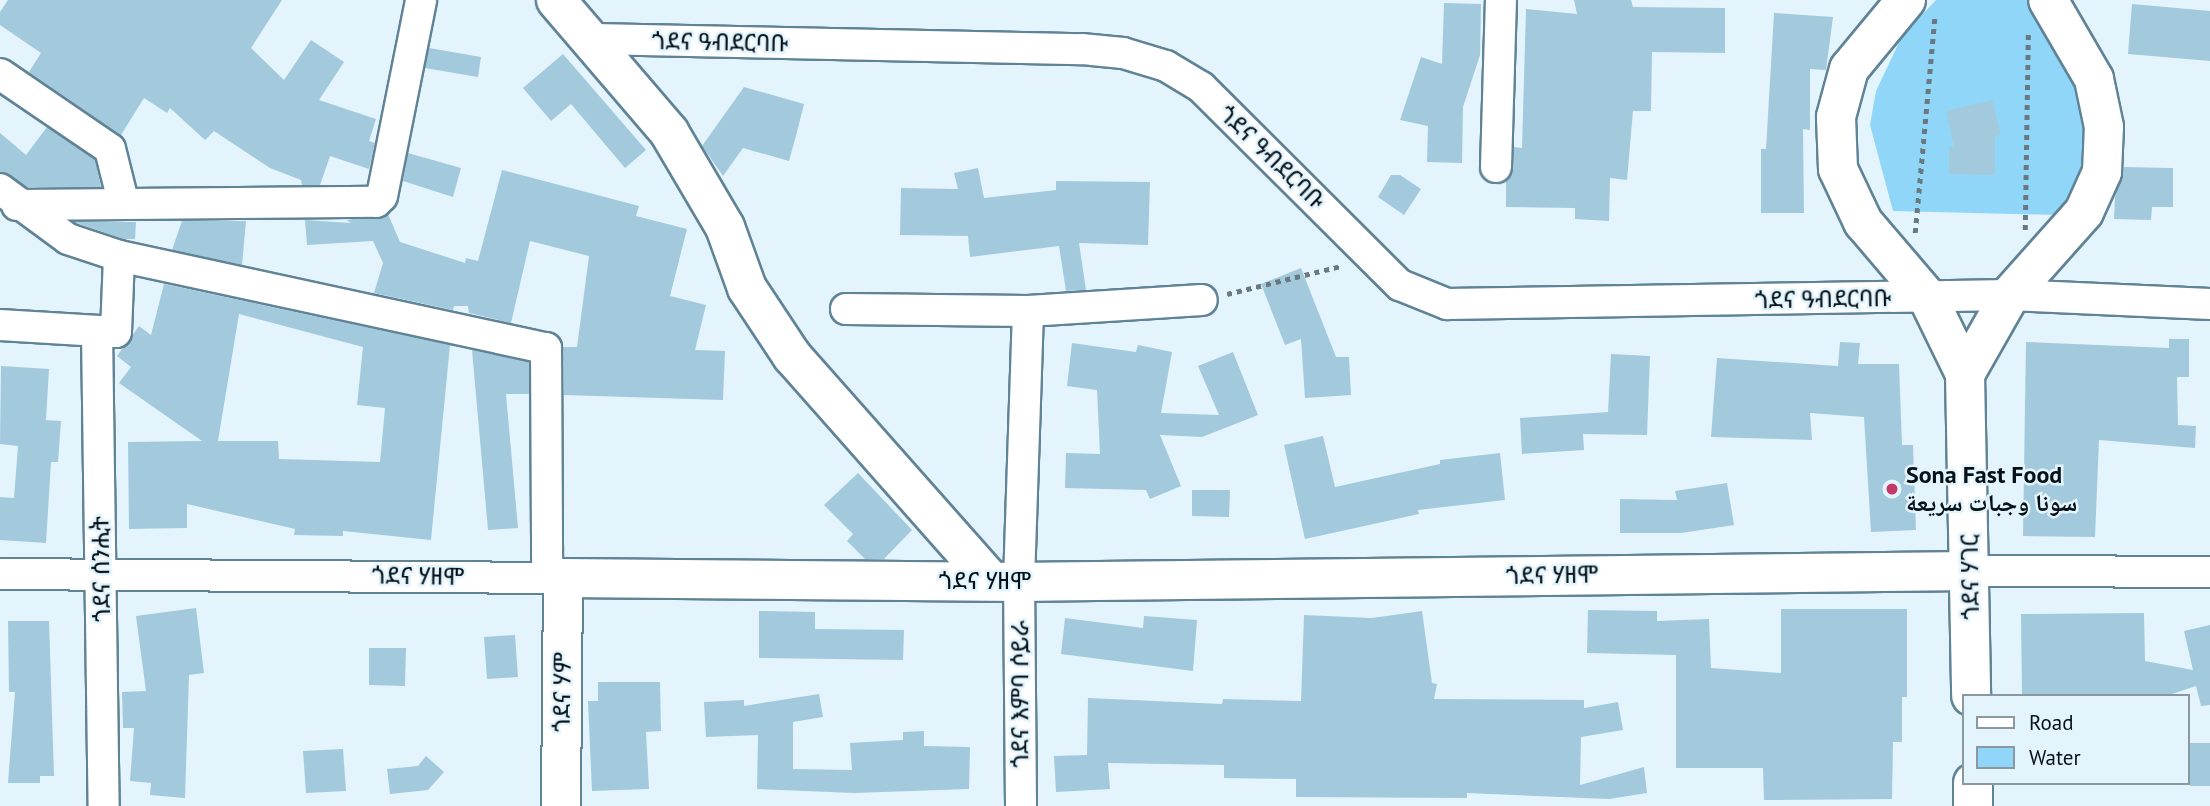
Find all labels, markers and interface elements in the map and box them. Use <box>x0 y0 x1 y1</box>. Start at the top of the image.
street label: ጎደና ዓብደርባቡ <box>652 26 788 58</box>
street label: ጎደና ዓብደርባቡ <box>1213 99 1331 215</box>
street label: ጎደና ዓብደርባቡ <box>1755 283 1891 315</box>
place label: Sona Fast Food سونا وجبات سريعة <box>1906 461 2077 517</box>
marker: Sona Fast Food سونا وجبات سريعة <box>1884 481 1900 497</box>
street label: ጎደና ሰንሒት <box>86 516 116 622</box>
street label: ጎደና ሃገር <box>1955 534 1985 620</box>
street label: ጎደና ሃዘሞ <box>1506 560 1598 590</box>
street label: ጎደና ሃዘሞ <box>372 561 464 591</box>
street label: ጎደና ሃዘሞ <box>939 567 1031 595</box>
street label: ጎደና እምባ ሶይራ <box>1006 620 1034 768</box>
street label: ጎደና ሃም <box>547 652 577 732</box>
legend <box>1962 694 2189 785</box>
text: Road <box>2029 709 2073 736</box>
text: Water <box>2029 744 2081 771</box>

